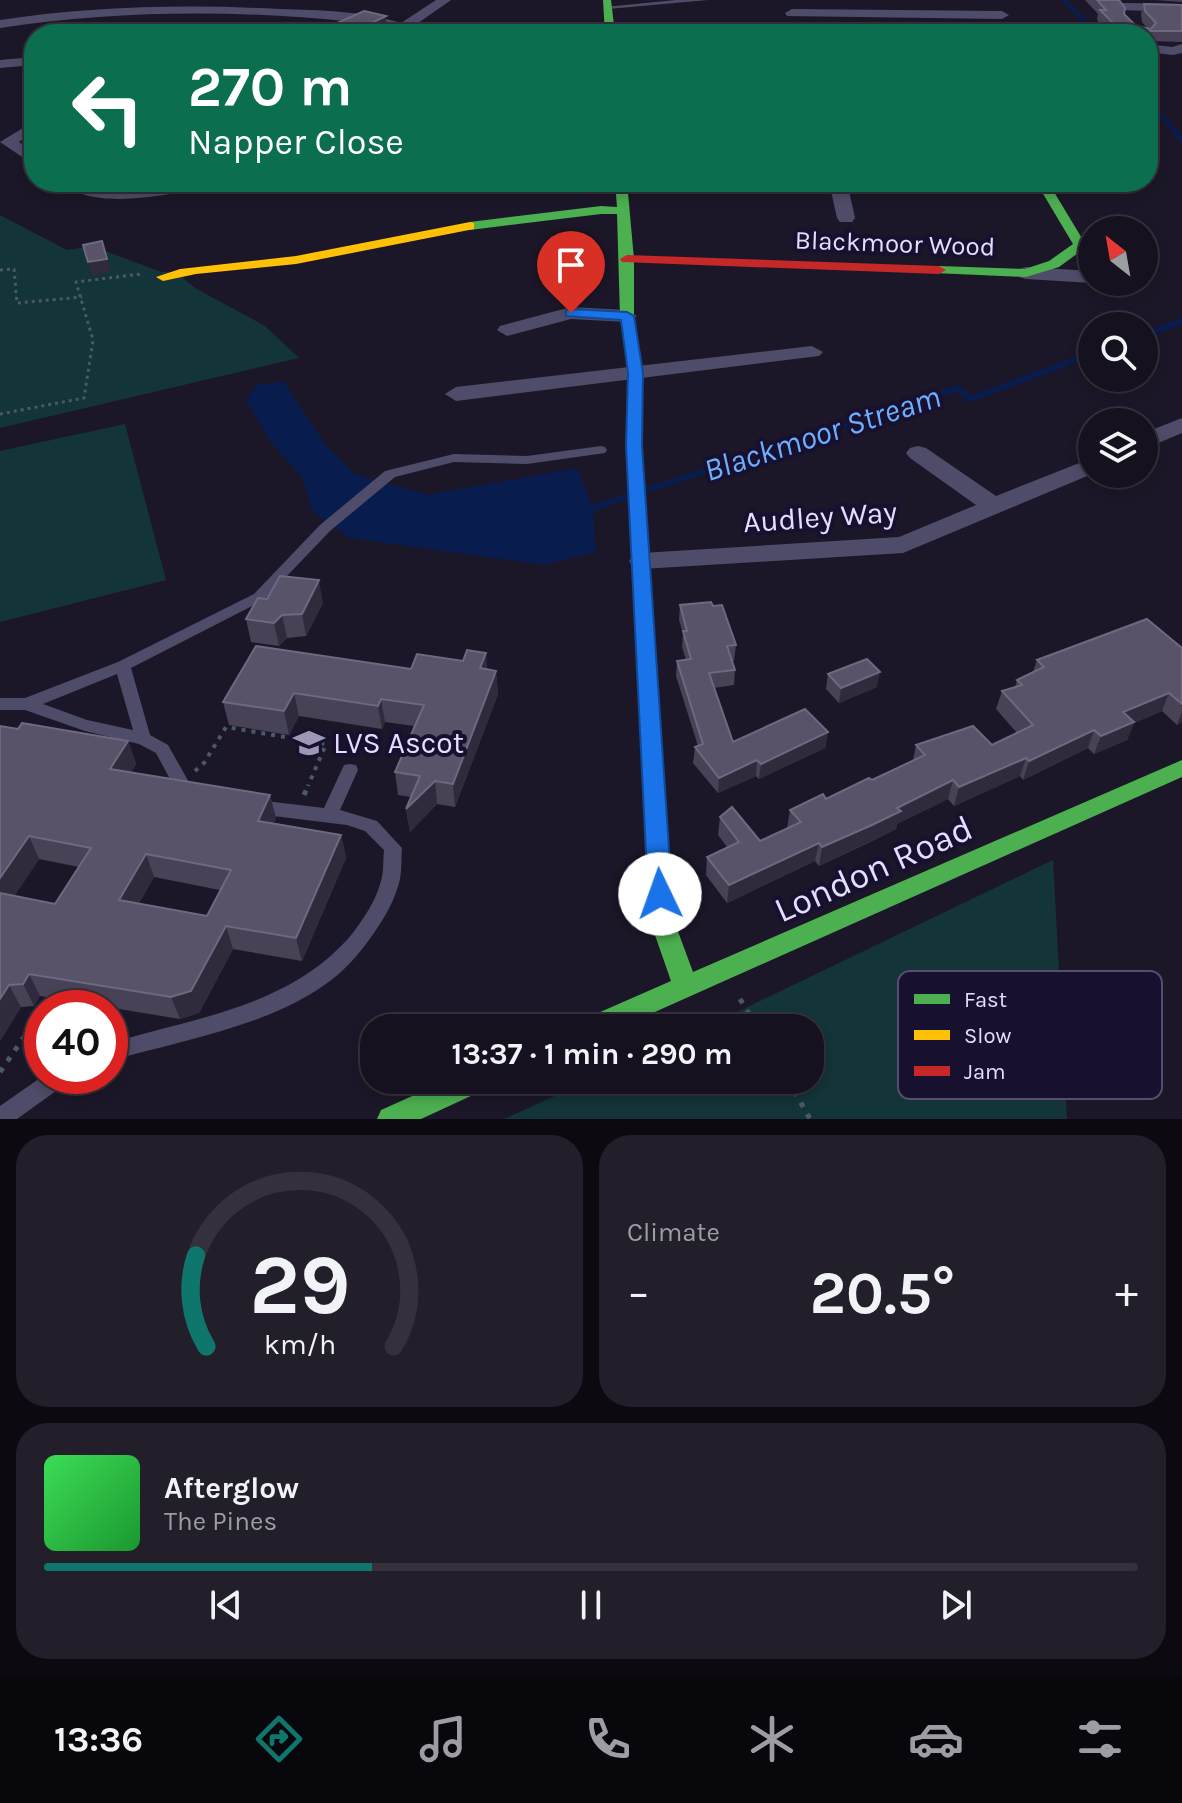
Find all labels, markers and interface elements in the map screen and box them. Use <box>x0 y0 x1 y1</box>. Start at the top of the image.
text: 270 m <box>188 54 352 119</box>
icon: left <box>56 56 160 160</box>
text: Napper Close <box>188 121 404 163</box>
north arrow <box>1078 216 1158 296</box>
map controls <box>1078 216 1158 488</box>
street label: Blackmoor Wood <box>794 225 996 262</box>
pin <box>537 231 605 313</box>
icon: arrive <box>549 243 593 287</box>
button: search <box>1078 312 1158 392</box>
water label: Blackmoor Stream <box>699 378 945 489</box>
button: layers <box>1078 408 1158 488</box>
street label: Audley Way <box>742 494 898 540</box>
place label: LVS Ascot <box>333 725 464 761</box>
school or university icon: LVS Ascot <box>292 726 326 760</box>
street label: London Road <box>768 807 979 931</box>
position arrow <box>618 852 702 936</box>
legend <box>898 971 1162 1099</box>
text: Fast <box>964 987 1007 1013</box>
speed limit sign: 40 <box>24 990 128 1094</box>
text: Slow <box>964 1023 1011 1049</box>
text: 13:37 · 1 min · 290 m <box>451 1036 733 1072</box>
text: Jam <box>964 1059 1006 1085</box>
text: Climate <box>627 1217 720 1248</box>
text: 29 <box>249 1237 350 1334</box>
text: 20.5° <box>810 1258 955 1328</box>
text: − <box>627 1267 650 1318</box>
text: + <box>1115 1267 1138 1318</box>
text: km/h <box>263 1328 336 1361</box>
text: Afterglow <box>164 1470 299 1506</box>
text: The Pines <box>164 1506 277 1537</box>
icon: previous <box>204 1583 248 1627</box>
icon: pause <box>569 1583 613 1627</box>
icon: next <box>934 1583 978 1627</box>
icon: directions <box>251 1711 307 1767</box>
icon: music <box>415 1711 471 1767</box>
icon: phone <box>580 1711 636 1767</box>
icon: climate <box>744 1711 800 1767</box>
icon: car <box>908 1711 964 1767</box>
icon: filters <box>1072 1711 1128 1767</box>
text: 13:36 <box>54 1718 143 1760</box>

